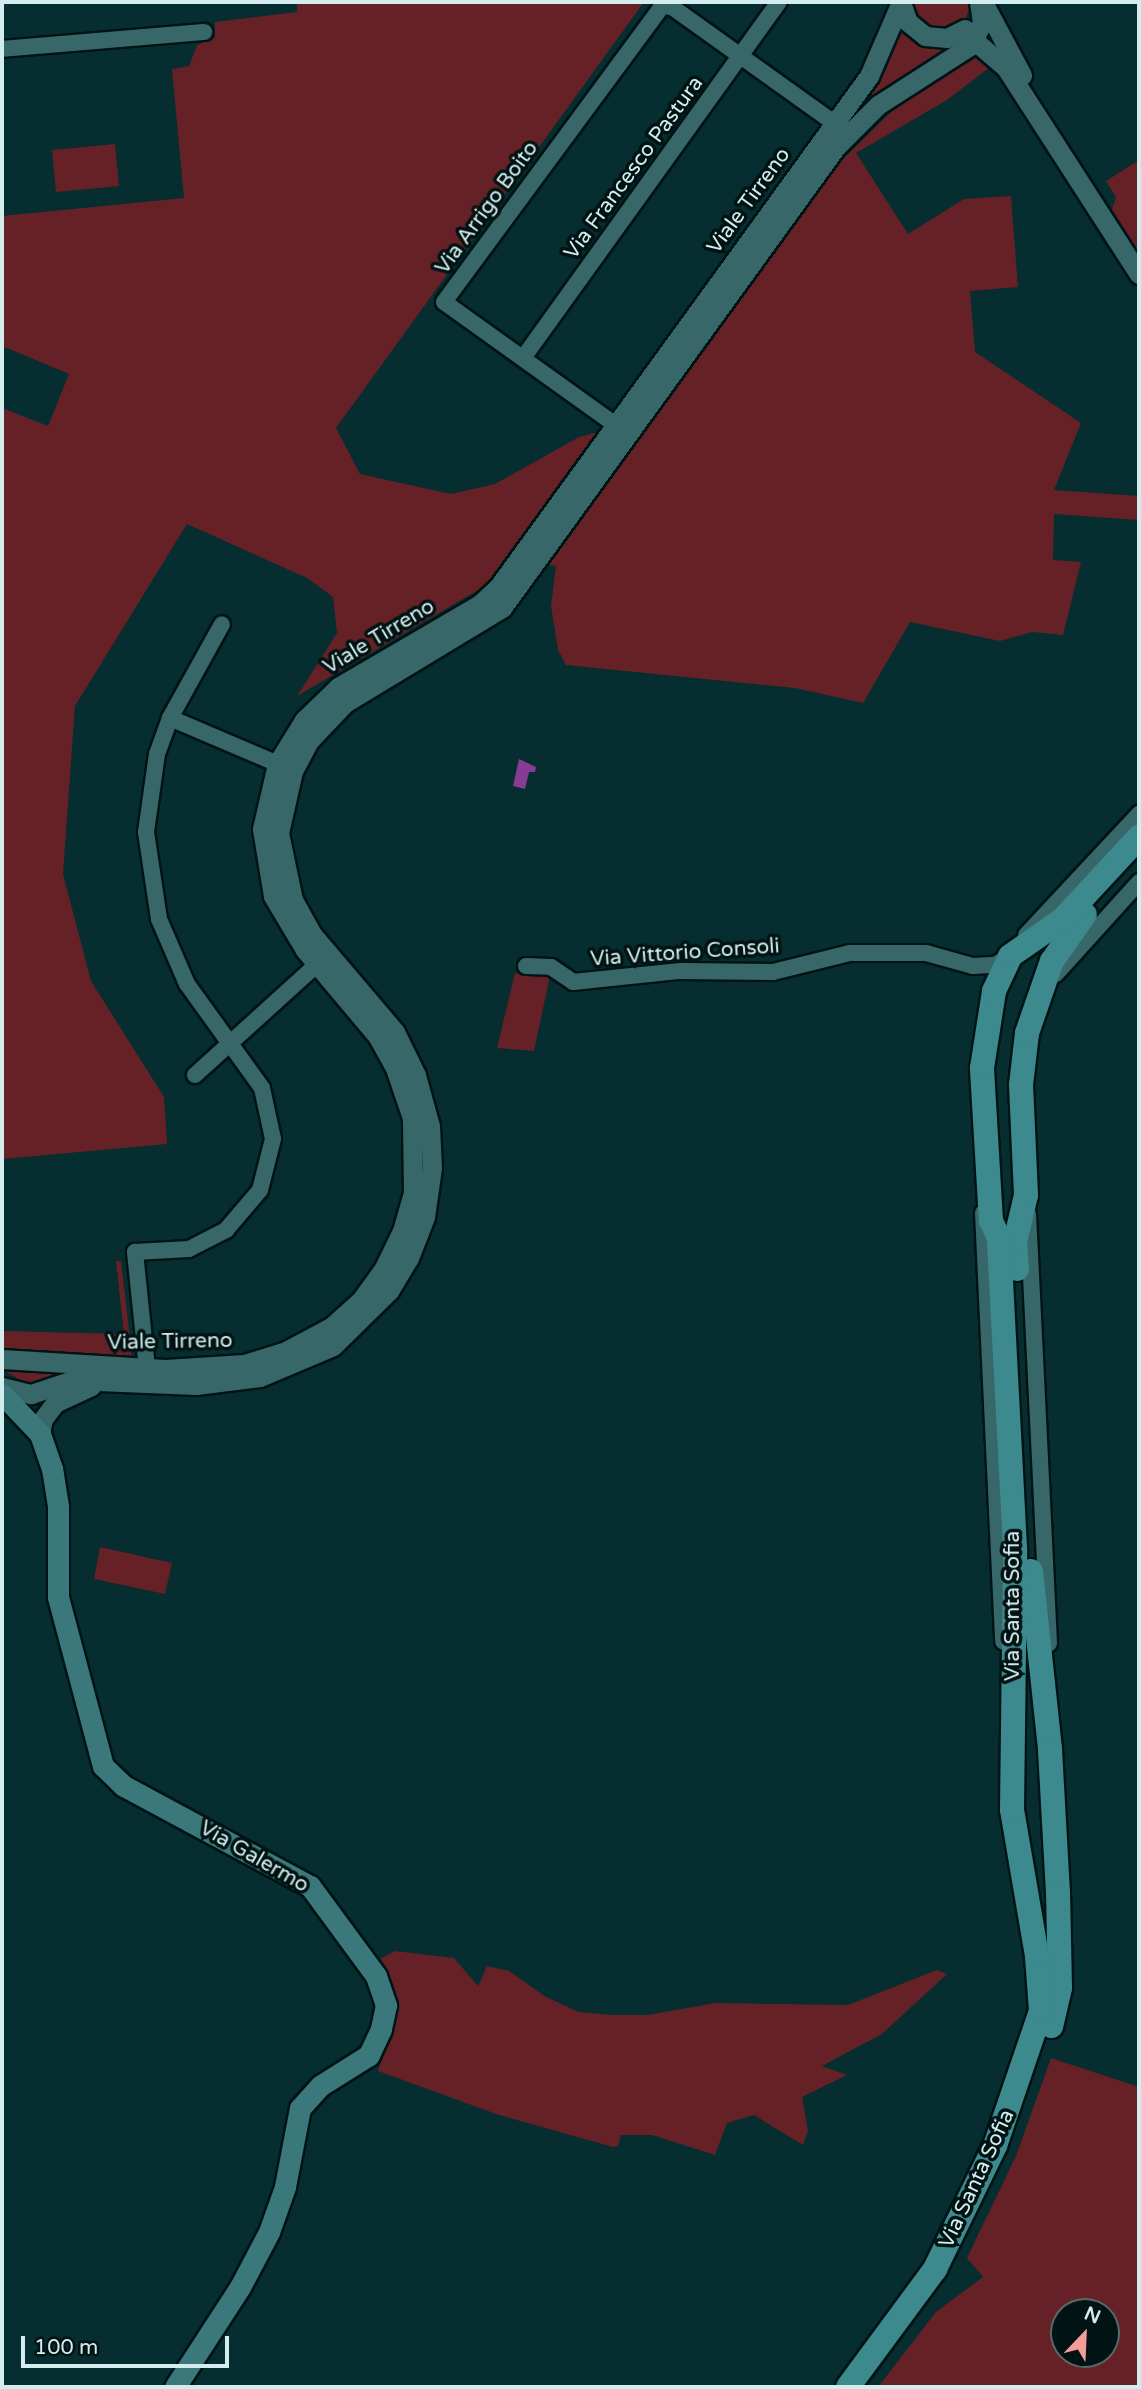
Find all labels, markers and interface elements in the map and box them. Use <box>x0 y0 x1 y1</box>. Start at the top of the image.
street label: Via Francesco Pastura <box>559 72 709 264</box>
street label: Via Arrigo Boito <box>430 137 544 279</box>
street label: Viale Tirreno <box>702 143 796 259</box>
street label: Viale Tirreno <box>319 594 439 680</box>
street label: Via Vittorio Consoli <box>589 934 781 972</box>
street label: Viale Tirreno <box>107 1328 233 1356</box>
street label: Via Santa Sofia <box>1000 1531 1026 1681</box>
street label: Via Galermo <box>195 1816 313 1898</box>
street label: Via Santa Sofia <box>934 2106 1020 2252</box>
north arrow <box>1050 2298 1120 2368</box>
text: N <box>1081 2302 1104 2329</box>
scale bar <box>24 2322 233 2366</box>
text: 100 m <box>34 2335 98 2360</box>

